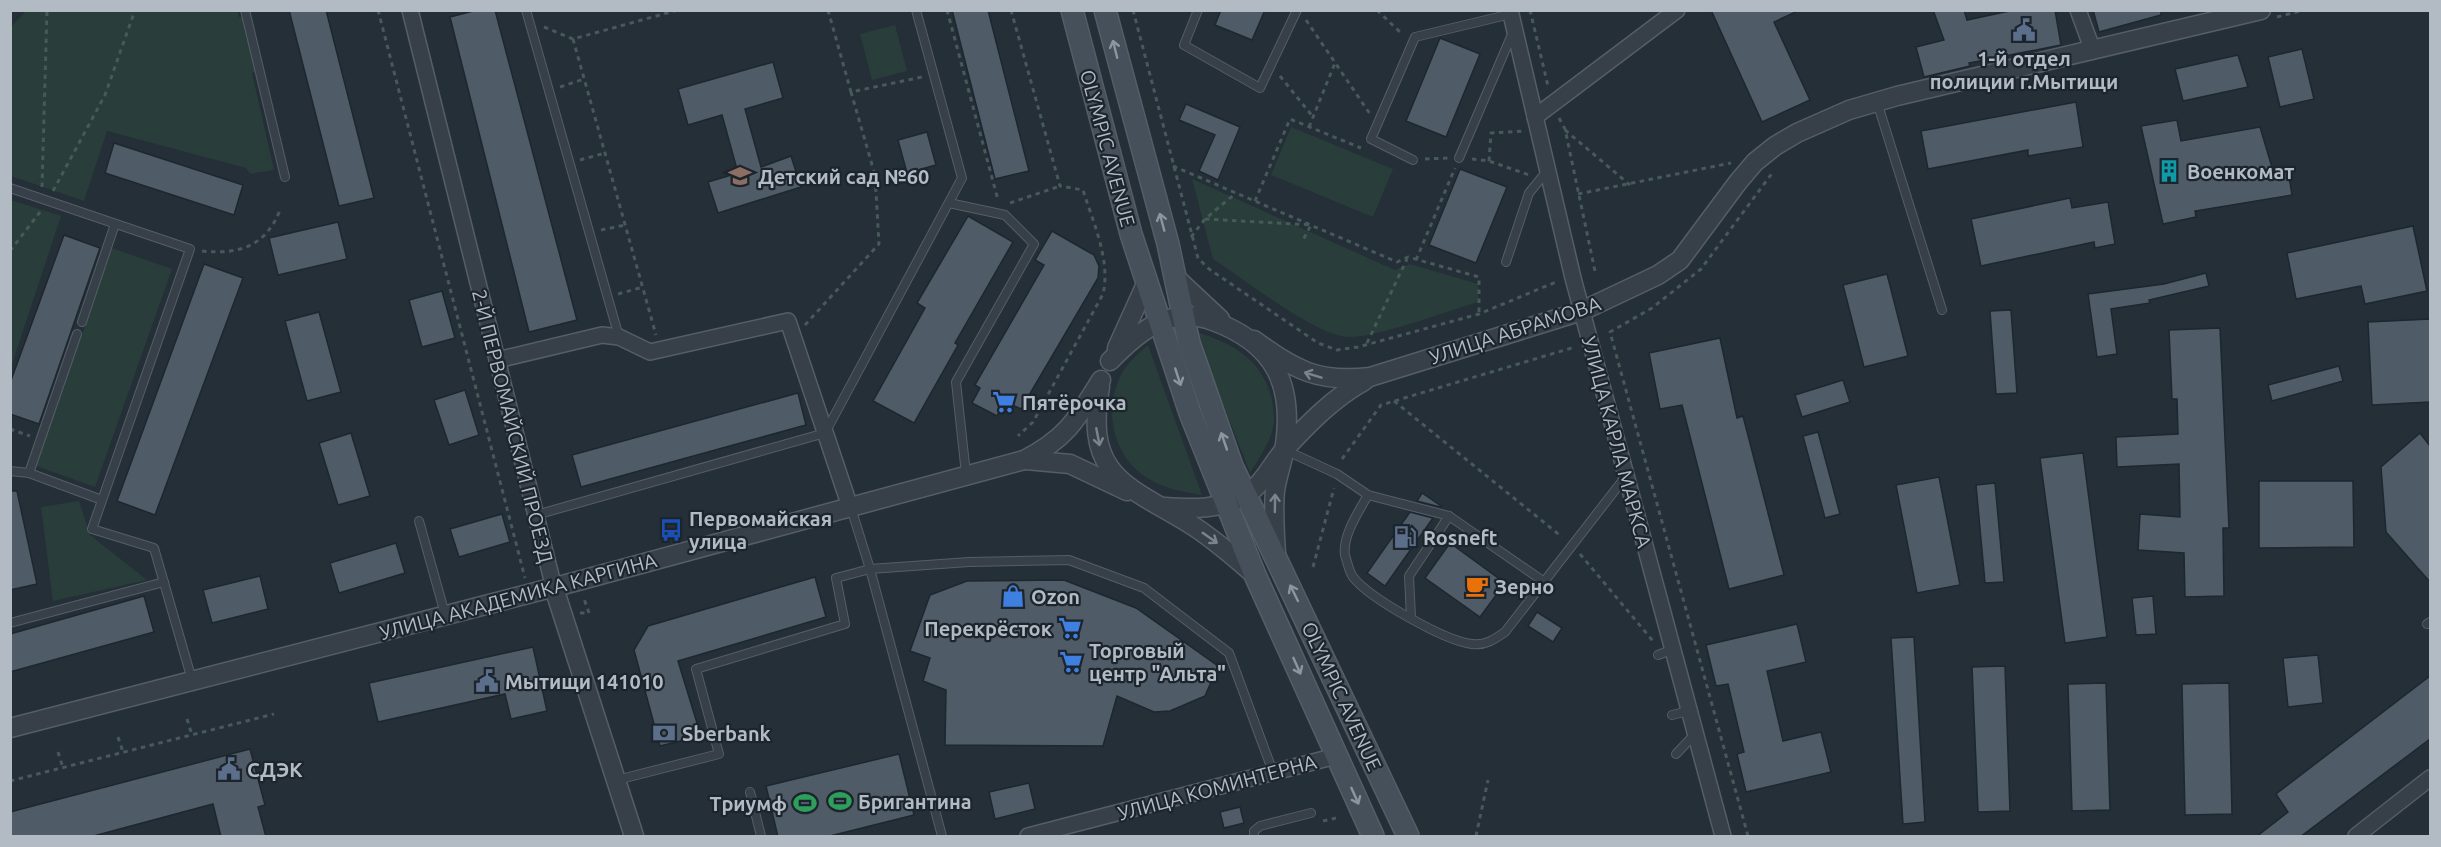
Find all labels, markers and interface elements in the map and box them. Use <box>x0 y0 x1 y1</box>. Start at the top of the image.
public building icon: 1-й отдел полиции г.Мытищи <box>2011 17 2037 43</box>
one-way arrow <box>1108 40 1120 59</box>
place label: 1-й отдел полиции г.Мытищи <box>1930 47 2118 93</box>
street label: OLYMPIC AVENUE <box>1076 67 1140 229</box>
building icon: Военкомат <box>2156 158 2182 184</box>
place label: Военкомат <box>2187 160 2294 183</box>
school or university icon: Детский сад №60 <box>727 163 753 189</box>
place label: Детский сад №60 <box>758 165 929 188</box>
one-way arrow <box>1155 212 1167 231</box>
street label: 2-Й ПЕРВОМАЙСКИЙ ПРОЕЗД <box>468 287 558 565</box>
street label: УЛИЦА АБРАМОВА <box>1426 291 1604 369</box>
street label: УЛИЦА КАРЛА МАРКСА <box>1578 334 1656 550</box>
one-way arrow <box>1173 367 1184 385</box>
one-way arrow <box>1304 368 1323 379</box>
supermarket icon: Пятёрочка <box>991 389 1017 415</box>
place label: Пятёрочка <box>1022 391 1127 414</box>
one-way arrow <box>1093 427 1104 446</box>
one-way arrow <box>1217 432 1228 451</box>
one-way arrow <box>1269 493 1281 513</box>
place label: Первомайская улица <box>689 507 832 553</box>
bus stop icon: Первомайская улица <box>658 517 684 543</box>
fuel station icon: Rosneft <box>1392 524 1418 550</box>
place label: Rosneft <box>1423 526 1498 549</box>
one-way arrow <box>1202 532 1218 544</box>
street label: УЛИЦА АКАДЕМИКА КАРГИНА <box>377 548 659 644</box>
cafe icon: Зерно <box>1464 573 1490 599</box>
place label: Зерно <box>1495 575 1554 598</box>
shop icon: Ozon <box>1000 583 1026 609</box>
place label: Ozon <box>1031 585 1080 608</box>
one-way arrow <box>1288 585 1299 603</box>
supermarket icon: Перекрёсток <box>1057 615 1083 641</box>
place label: Перекрёсток <box>924 617 1053 640</box>
street label: OLYMPIC AVENUE <box>1297 618 1387 774</box>
place label: Торговый центр "Альта" <box>1089 639 1226 685</box>
supermarket icon: Торговый центр "Альта" <box>1058 649 1084 675</box>
one-way arrow <box>1292 657 1303 675</box>
public building icon: Мытищи 141010 <box>474 668 500 694</box>
place label: Мытищи 141010 <box>505 670 663 693</box>
bank icon: Sberbank <box>651 720 677 746</box>
place label: Sberbank <box>682 722 771 745</box>
street label: УЛИЦА КОМИНТЕРНА <box>1115 749 1319 825</box>
public building icon: СДЭК <box>216 756 242 782</box>
place label: СДЭК <box>247 758 303 781</box>
one-way arrow <box>1349 787 1361 805</box>
sports icon: Бригантина <box>827 788 853 814</box>
sports icon: Триумф <box>792 790 818 816</box>
place label: Бригантина <box>858 790 972 813</box>
place label: Триумф <box>710 792 787 815</box>

